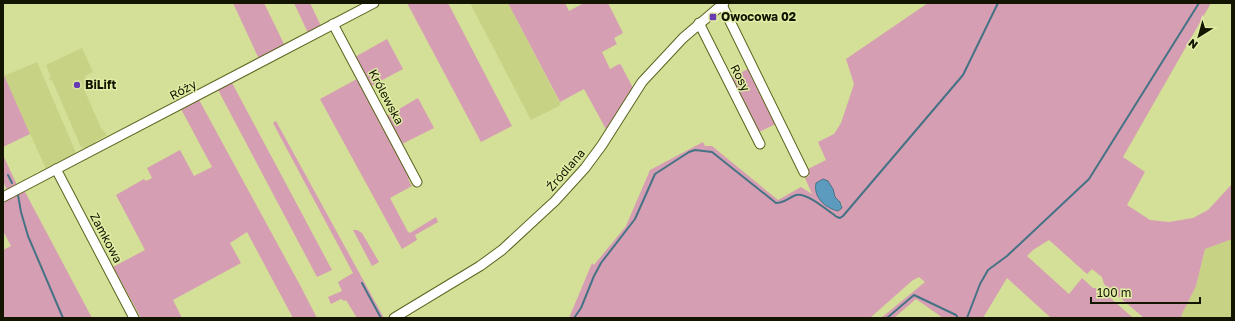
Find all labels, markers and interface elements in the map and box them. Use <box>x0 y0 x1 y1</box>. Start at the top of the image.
place label: Owocowa 02 <box>721 9 796 24</box>
marker: Owocowa 02 <box>708 12 718 22</box>
north arrow <box>1179 16 1219 56</box>
text: N <box>1185 37 1200 52</box>
street label: Rosy <box>727 62 754 94</box>
street label: Królewska <box>366 67 407 127</box>
street label: Róży <box>167 76 199 103</box>
place label: BiLift <box>85 77 116 92</box>
marker: BiLift <box>72 80 82 90</box>
street label: Źródlana <box>543 145 588 194</box>
street label: Zamkowa <box>87 210 126 265</box>
scale bar <box>1091 279 1200 305</box>
text: 100 m <box>1097 285 1131 300</box>

